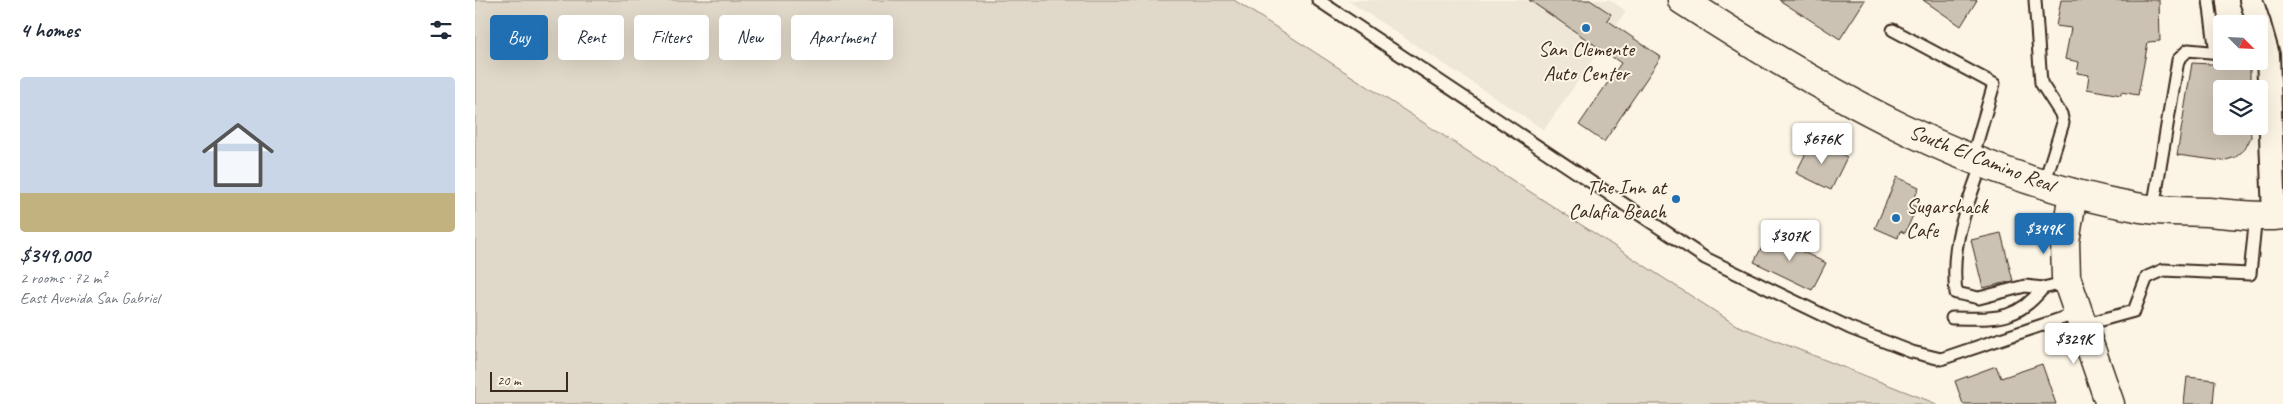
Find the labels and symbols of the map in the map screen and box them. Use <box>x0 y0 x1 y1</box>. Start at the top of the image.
north arrow <box>2213 15 2267 70</box>
marker: San Clemente Auto Center <box>1580 22 1592 34</box>
place label: San Clemente Auto Center <box>1538 36 1636 86</box>
street label: South El Camino Real <box>1906 118 2061 199</box>
pin: $676K <box>1787 122 1857 165</box>
place label: The Inn at Calafia Beach <box>1568 174 1668 224</box>
marker: The Inn at Calafia Beach <box>1670 193 1682 205</box>
place label: Sugarshack Cafe <box>1906 193 1989 243</box>
marker: Sugarshack Cafe <box>1890 212 1902 224</box>
pin: $349K <box>2009 212 2079 255</box>
pin: $307K <box>1755 220 1825 262</box>
pin: $329K <box>2039 322 2109 365</box>
scale bar <box>490 369 567 392</box>

